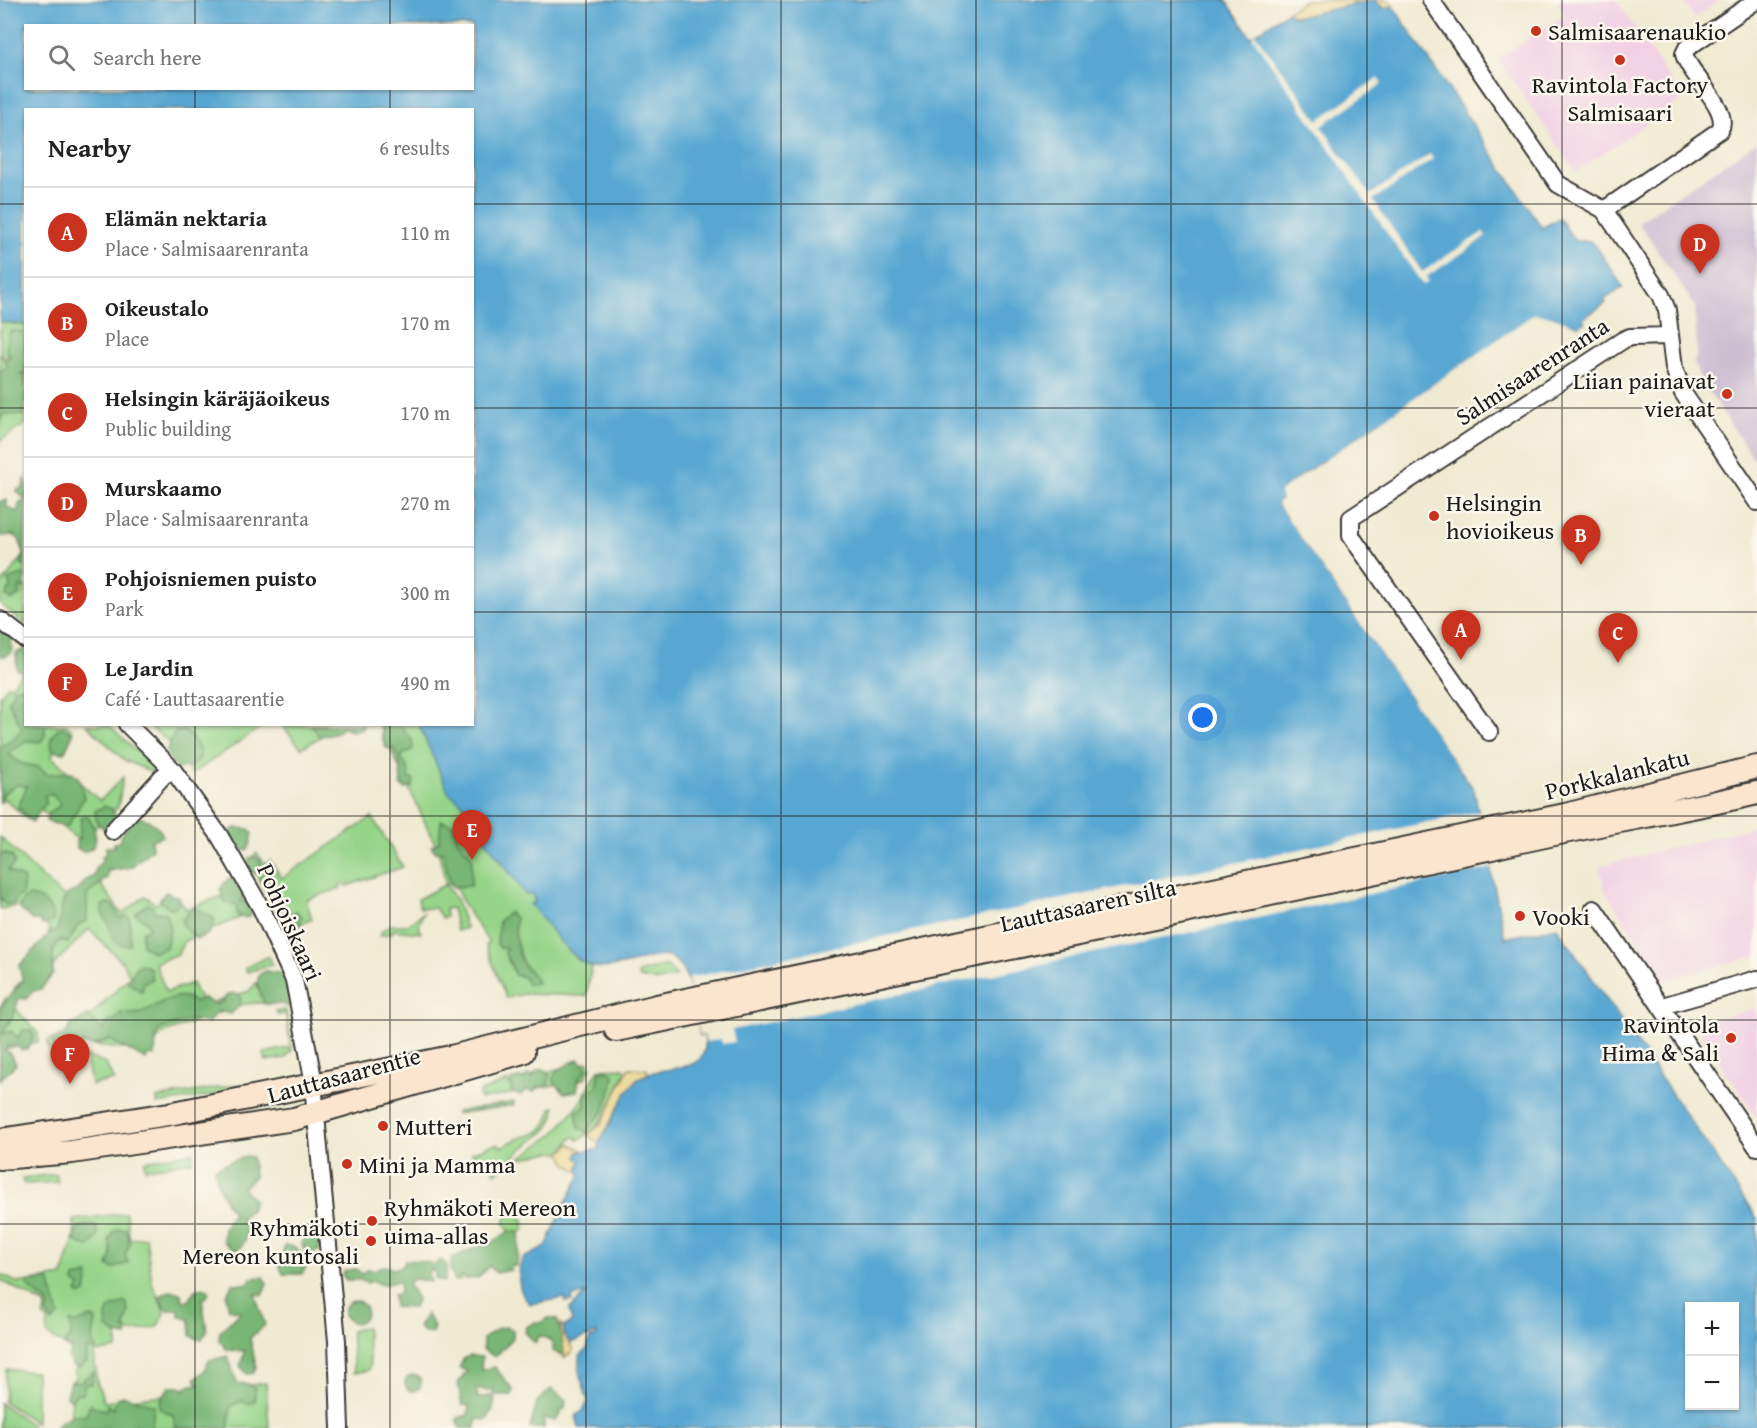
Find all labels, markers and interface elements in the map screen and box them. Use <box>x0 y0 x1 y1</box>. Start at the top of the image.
place label: Salmisaarenaukio <box>1548 14 1726 49</box>
search box <box>24 24 474 90</box>
marker: Salmisaarenaukio <box>1529 24 1543 38</box>
icon: search <box>45 41 78 74</box>
text: Search here <box>93 41 202 73</box>
marker: Ravintola Factory Salmisaari <box>1613 53 1627 67</box>
place label: Ravintola Factory Salmisaari <box>1532 67 1708 130</box>
text: Nearby <box>48 128 131 167</box>
text: 6 results <box>379 133 450 162</box>
text: Elämän nektaria <box>105 202 267 234</box>
text: A <box>61 218 74 247</box>
text: 110 m <box>400 218 450 247</box>
pin: D <box>1680 224 1720 274</box>
text: Place · Salmisaarenranta <box>105 234 309 263</box>
text: Oikeustalo <box>105 292 209 324</box>
text: B <box>61 308 74 337</box>
text: 170 m <box>400 308 450 337</box>
street label: Salmisaarenranta <box>1448 308 1616 434</box>
text: Place <box>105 324 149 353</box>
place label: Liian painavat vieraat <box>1573 363 1716 426</box>
text: Helsingin käräjäoikeus <box>105 382 330 414</box>
marker: Liian painavat vieraat <box>1720 387 1734 401</box>
text: C <box>62 398 73 427</box>
text: 170 m <box>400 398 450 427</box>
text: Public building <box>105 414 231 443</box>
text: Murskaamo <box>105 472 222 504</box>
place label: Helsingin hovioikeus <box>1446 485 1554 548</box>
text: D <box>61 488 74 517</box>
text: 270 m <box>400 488 450 517</box>
text: Place · Salmisaarenranta <box>105 504 309 533</box>
marker: Helsingin hovioikeus <box>1427 509 1441 523</box>
pin: B <box>1562 516 1600 565</box>
text: Pohjoisniemen puisto <box>105 562 317 594</box>
text: E <box>62 578 73 607</box>
text: 300 m <box>400 578 450 607</box>
text: Park <box>105 594 144 623</box>
pin: A <box>1442 610 1480 660</box>
pin: C <box>1598 614 1638 663</box>
text: Le Jardin <box>105 652 193 684</box>
text: F <box>62 668 73 697</box>
text: 490 m <box>400 668 450 697</box>
text: Café · Lauttasaarentie <box>105 684 284 713</box>
your location <box>1188 703 1217 732</box>
street label: Porkkalankatu <box>1541 739 1693 809</box>
pin: E <box>452 810 492 860</box>
street label: Pohjoiskaari <box>249 858 332 986</box>
street label: Lauttasaaren silta <box>997 869 1180 941</box>
place label: Vooki <box>1532 899 1590 934</box>
marker: Vooki <box>1513 909 1527 923</box>
place label: Ravintola Hima & Sali <box>1602 1007 1720 1070</box>
marker: Ravintola Hima & Sali <box>1724 1031 1738 1045</box>
pin: F <box>50 1034 90 1084</box>
street label: Lauttasaarentie <box>264 1038 424 1112</box>
place label: Mutteri <box>395 1109 473 1144</box>
marker: Mutteri <box>376 1119 390 1133</box>
place label: Mini ja Mamma <box>359 1147 516 1182</box>
marker: Mini ja Mamma <box>340 1157 354 1171</box>
place label: Ryhmäkoti Mereon uima-allas <box>384 1190 577 1253</box>
place label: Ryhmäkoti Mereon kuntosali <box>183 1210 359 1273</box>
marker: Ryhmäkoti Mereon uima-allas <box>365 1214 379 1228</box>
marker: Ryhmäkoti Mereon kuntosali <box>364 1234 378 1248</box>
map controls <box>1685 1302 1739 1410</box>
button: + <box>1685 1302 1739 1356</box>
button: − <box>1685 1356 1739 1410</box>

